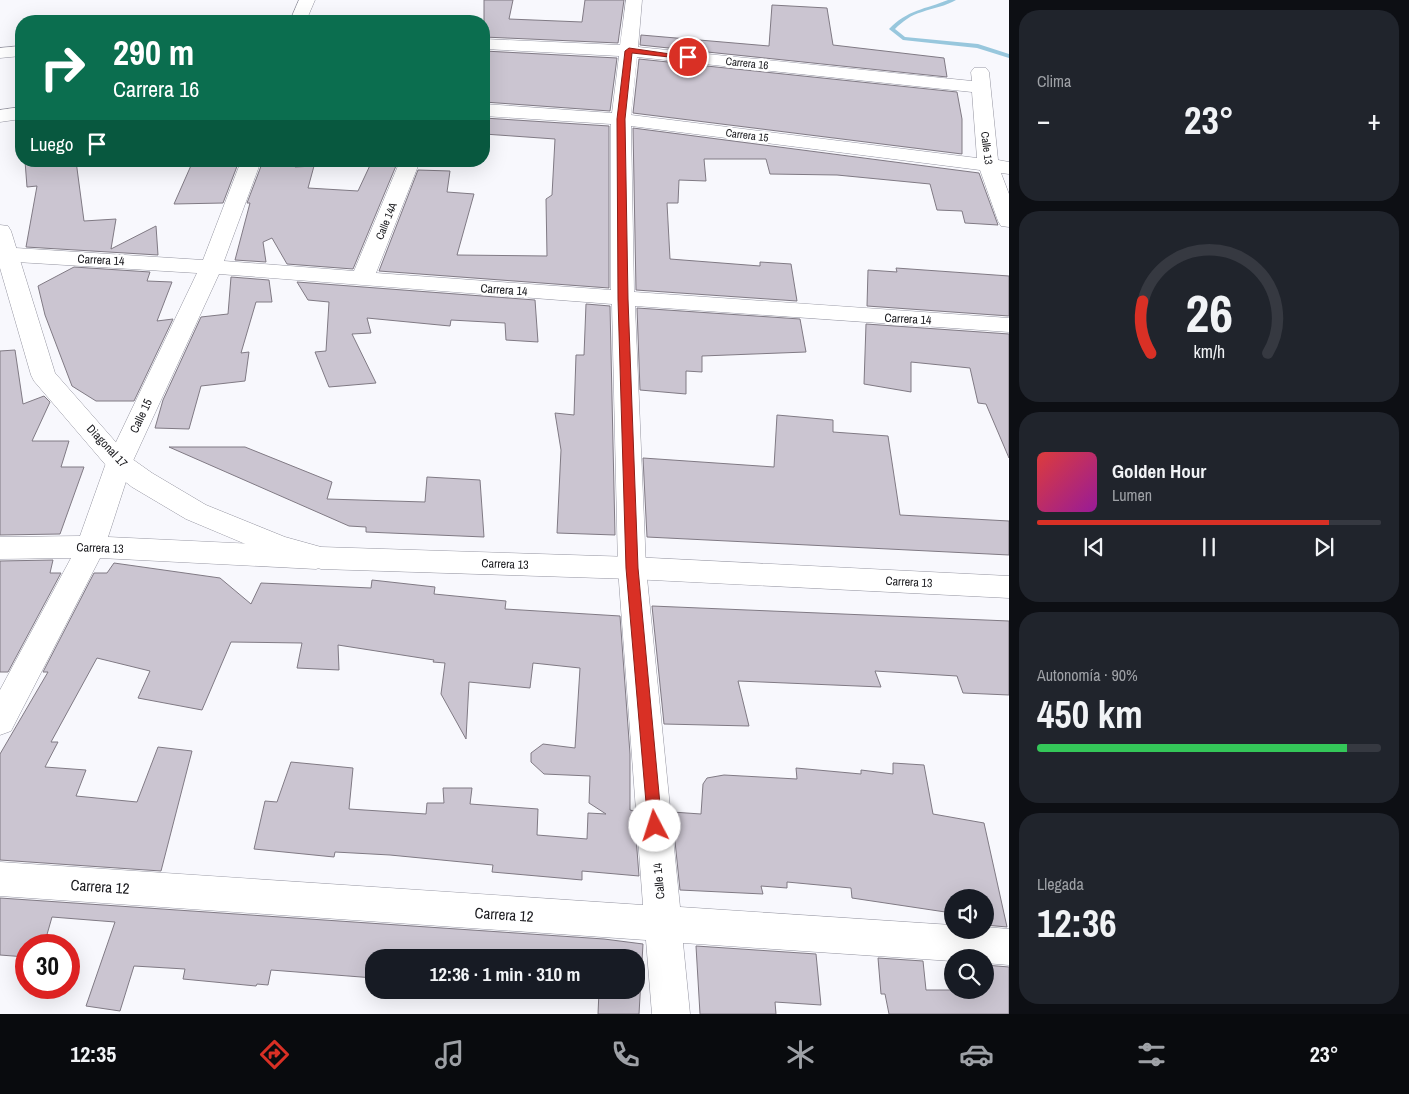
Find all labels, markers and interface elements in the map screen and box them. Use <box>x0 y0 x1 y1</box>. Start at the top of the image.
text: 290 m <box>113 29 194 76</box>
icon: right <box>30 35 95 100</box>
pin <box>667 36 709 78</box>
icon: arrive <box>674 43 702 71</box>
street label: Carrera 16 <box>725 54 769 72</box>
text: Clima <box>1037 70 1071 92</box>
text: Carrera 16 <box>113 74 199 104</box>
text: 23° <box>1184 95 1234 146</box>
text: − <box>1037 101 1050 139</box>
text: + <box>1368 101 1381 139</box>
street label: Carrera 15 <box>725 125 769 145</box>
icon: arrive <box>83 130 111 158</box>
text: Luego <box>30 131 73 157</box>
street label: Calle 13 <box>978 131 996 165</box>
street label: Calle 14A <box>372 199 400 242</box>
street label: Carrera 14 <box>77 251 125 269</box>
text: 26 <box>1185 278 1233 348</box>
street label: Carrera 14 <box>480 280 529 300</box>
street label: Carrera 14 <box>884 310 932 328</box>
text: km/h <box>1193 340 1225 364</box>
street label: Calle 15 <box>126 396 156 436</box>
street label: Diagonal 17 <box>83 421 131 471</box>
text: Golden Hour <box>1112 458 1206 484</box>
text: Lumen <box>1112 484 1152 506</box>
icon: previous <box>1080 533 1108 561</box>
icon: pause <box>1195 533 1223 561</box>
icon: next <box>1310 533 1338 561</box>
street label: Carrera 13 <box>76 539 124 557</box>
street label: Carrera 13 <box>481 555 529 573</box>
street label: Carrera 13 <box>885 573 933 591</box>
text: Autonomía · 90% <box>1037 664 1138 686</box>
text: 450 km <box>1037 689 1143 740</box>
position arrow <box>628 799 680 851</box>
street label: Calle 14 <box>649 862 669 900</box>
text: Llegada <box>1037 873 1084 895</box>
street label: Carrera 12 <box>70 874 130 899</box>
map controls <box>944 889 994 999</box>
button: sound <box>944 889 994 939</box>
text: 12:36 <box>1037 898 1117 949</box>
street label: Carrera 12 <box>474 902 534 927</box>
speed limit sign: 30 <box>15 934 80 999</box>
button: search <box>944 949 994 999</box>
text: 12:36 · 1 min · 310 m <box>430 961 580 987</box>
icon: directions <box>257 1037 292 1072</box>
icon: music <box>432 1037 467 1072</box>
icon: phone <box>608 1037 643 1072</box>
icon: climate <box>783 1037 818 1072</box>
icon: car <box>959 1037 994 1072</box>
icon: filters <box>1134 1037 1169 1072</box>
text: 12:35 <box>70 1039 116 1069</box>
text: 23° <box>1310 1039 1339 1069</box>

